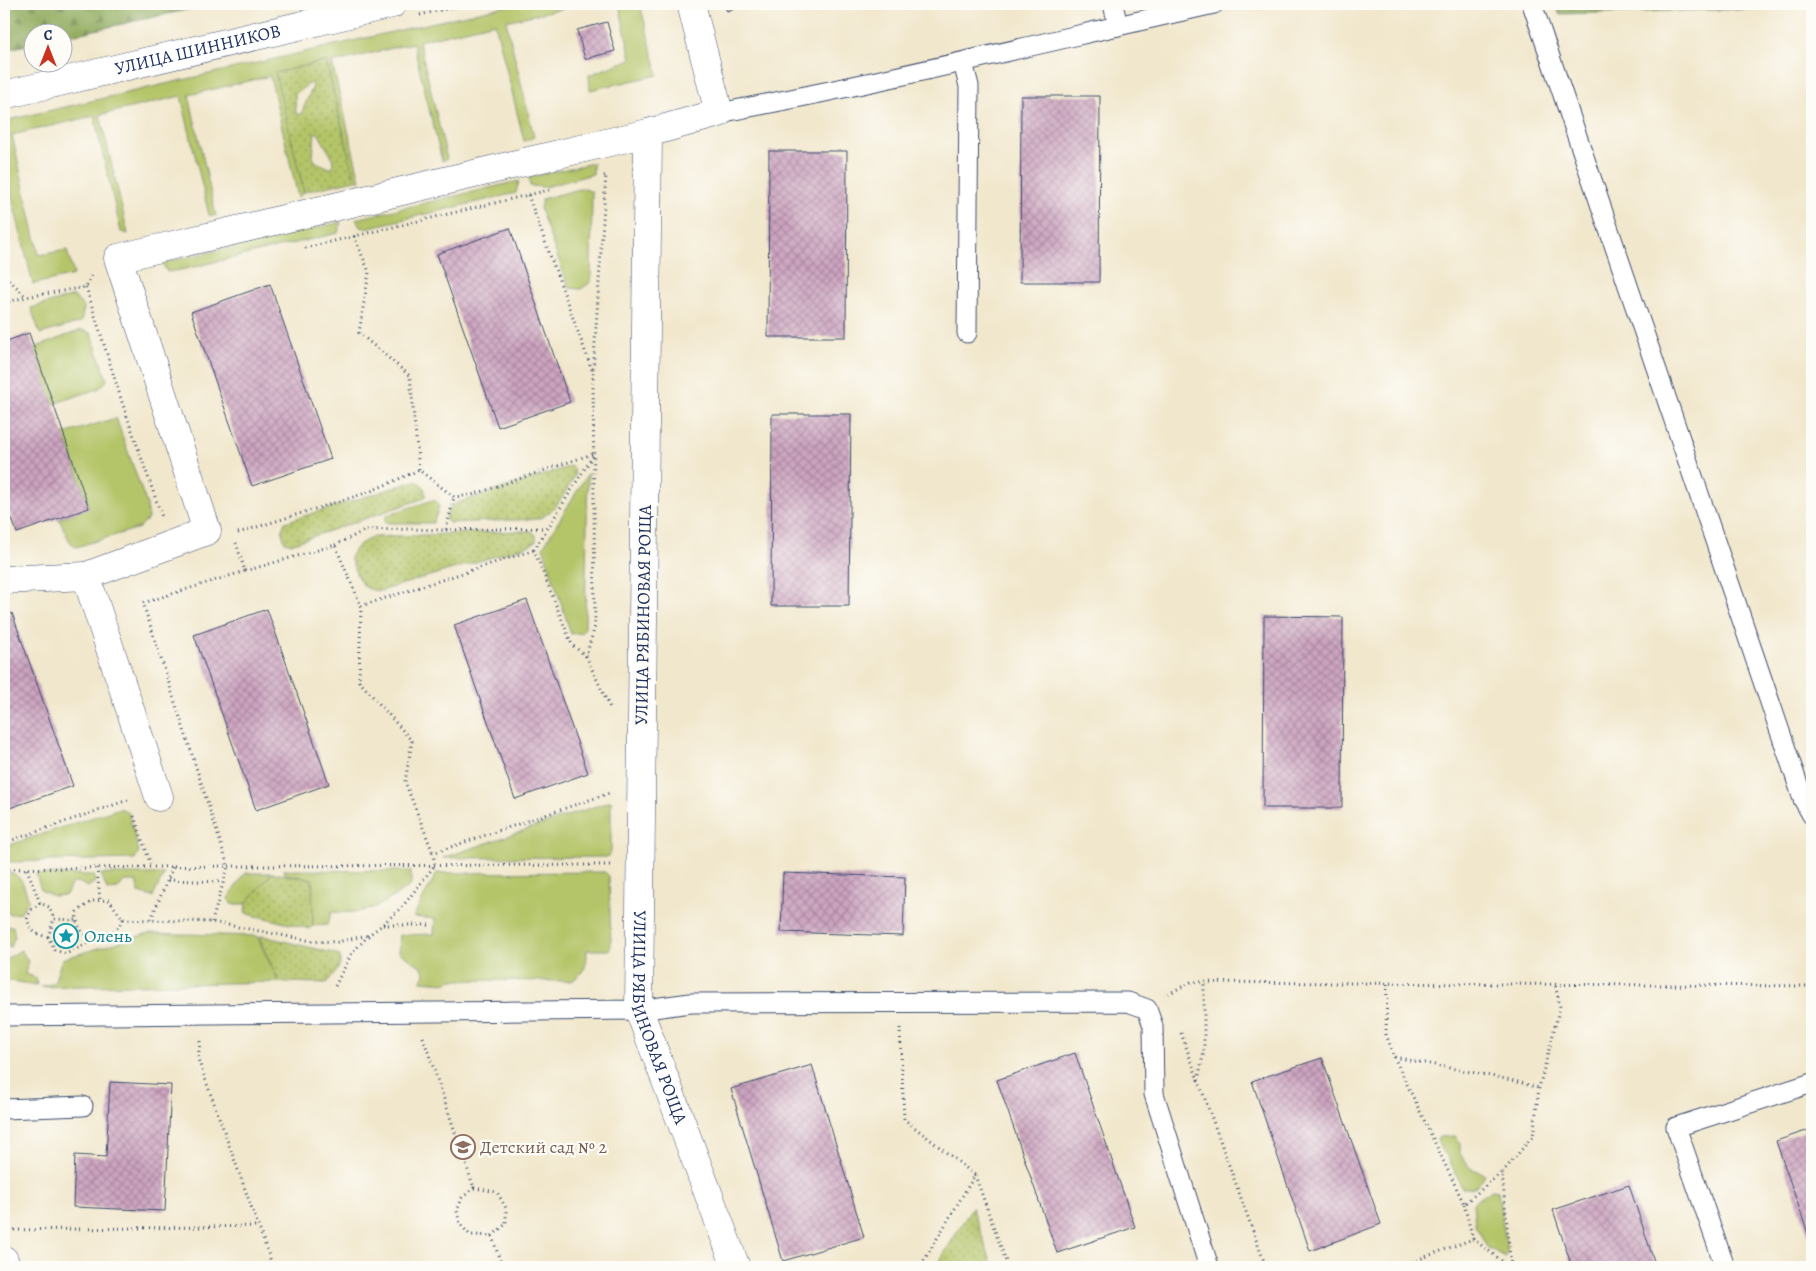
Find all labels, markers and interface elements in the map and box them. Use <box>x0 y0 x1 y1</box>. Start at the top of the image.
street label: УЛИЦА ШИННИКОВ <box>112 19 283 81</box>
north arrow <box>22 22 72 72</box>
text: С <box>44 26 53 45</box>
street label: УЛИЦА РЯБИНОВАЯ РОЩА <box>629 504 657 725</box>
street label: УЛИЦА РЯБИНОВАЯ РОЩА <box>626 910 693 1128</box>
place icon: Олень <box>53 923 79 949</box>
place label: Олень <box>84 924 132 948</box>
school or university icon: Детский сад № 2 <box>450 1134 476 1160</box>
place label: Детский сад № 2 <box>480 1135 608 1159</box>

